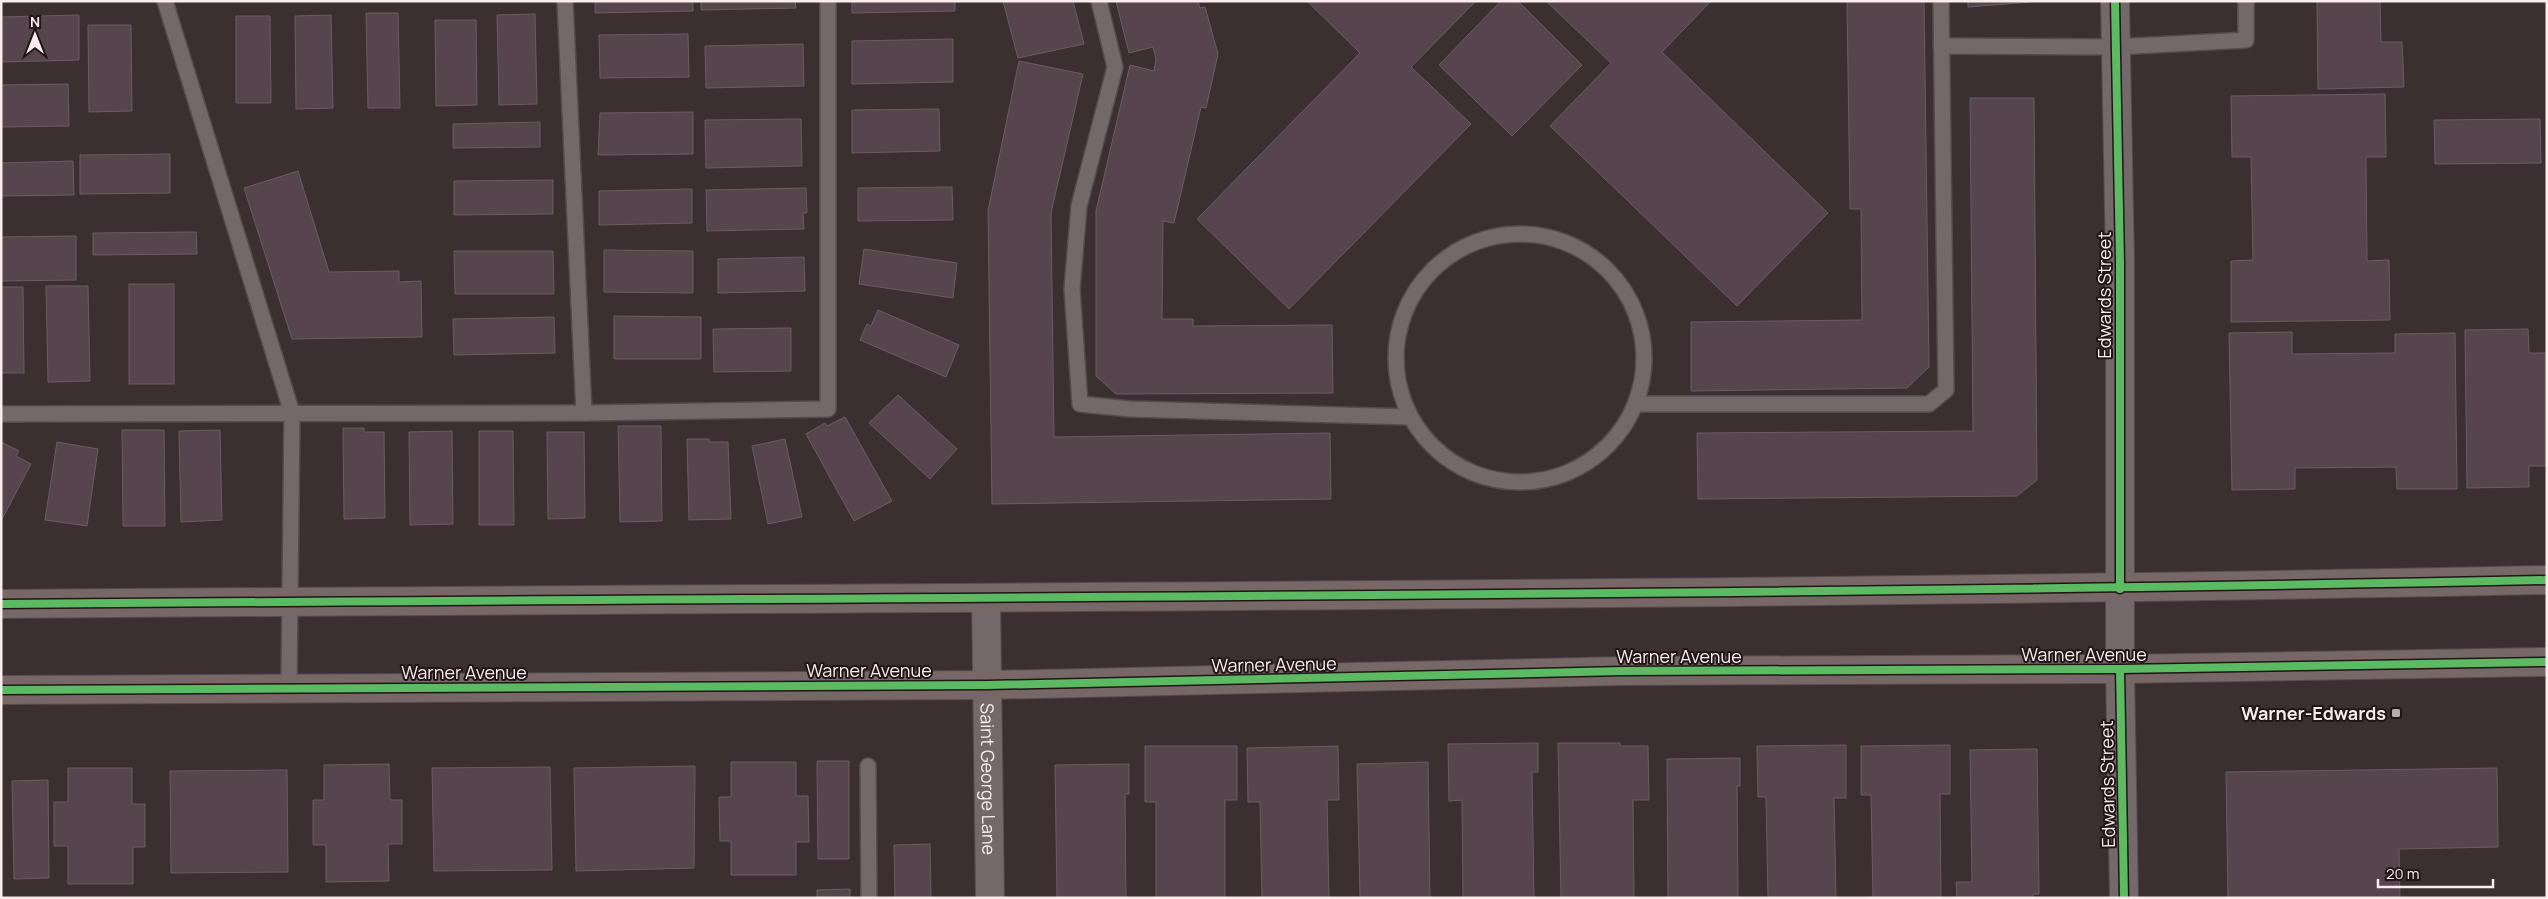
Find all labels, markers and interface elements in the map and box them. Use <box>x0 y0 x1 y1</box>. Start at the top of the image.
north arrow <box>10 10 60 60</box>
text: N <box>30 12 40 31</box>
street label: Edwards Street <box>2092 231 2116 359</box>
street label: Warner Avenue <box>2021 642 2147 666</box>
street label: Warner Avenue <box>1616 644 1742 668</box>
street label: Warner Avenue <box>1211 651 1337 677</box>
street label: Warner Avenue <box>806 658 932 682</box>
street label: Warner Avenue <box>401 660 527 684</box>
place label: Warner-Edwards <box>2241 701 2386 725</box>
street label: Saint George Lane <box>975 703 1001 855</box>
marker: Warner-Edwards <box>2390 707 2402 719</box>
street label: Edwards Street <box>2094 720 2120 848</box>
scale bar <box>2378 856 2493 888</box>
text: 20 m <box>2386 863 2419 884</box>

